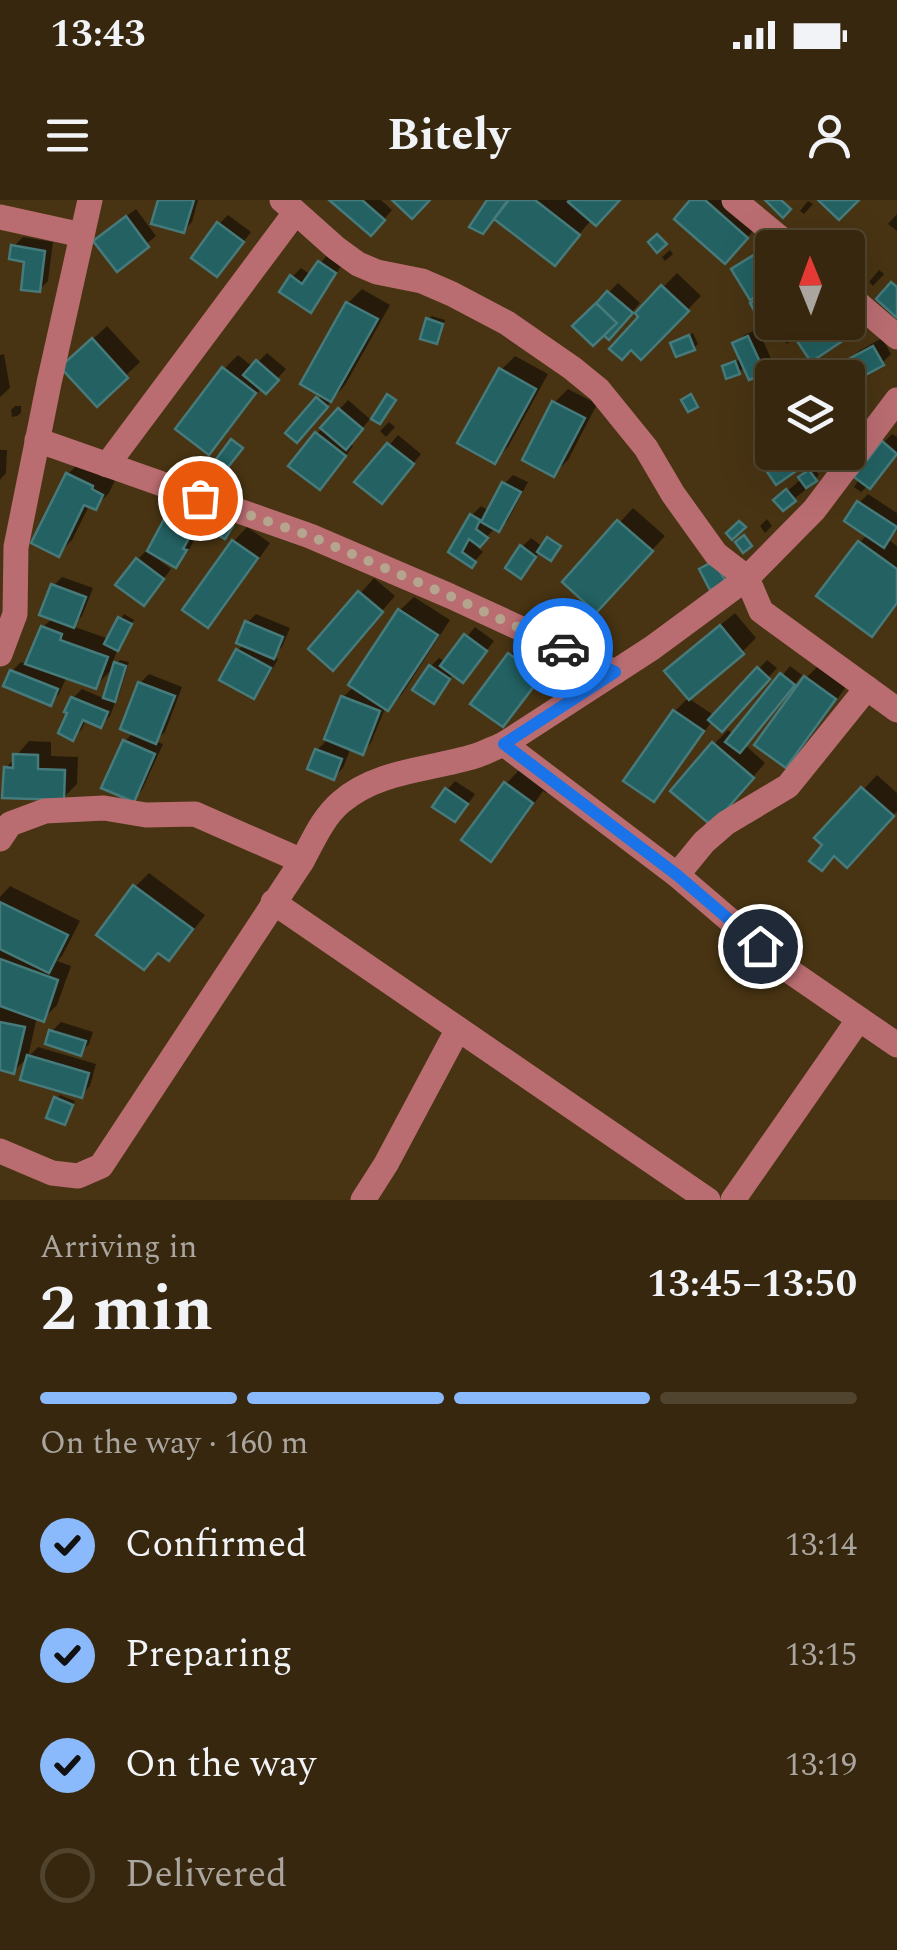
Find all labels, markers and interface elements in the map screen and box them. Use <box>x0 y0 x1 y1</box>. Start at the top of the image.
text: 13:43 <box>50 6 145 64</box>
text: Bitely <box>387 101 510 170</box>
icon: menu <box>40 108 95 163</box>
icon: person <box>802 108 857 163</box>
north arrow <box>755 230 865 340</box>
map controls <box>755 230 865 470</box>
button: layers <box>755 360 865 470</box>
pin <box>158 456 243 541</box>
icon: bag <box>173 471 228 526</box>
courier <box>513 598 613 698</box>
icon: car <box>536 621 591 676</box>
pin <box>718 904 803 989</box>
icon: home <box>733 919 788 974</box>
text: Arriving in <box>40 1223 197 1272</box>
text: 13:45–13:50 <box>647 1256 857 1314</box>
text: 2 min <box>40 1260 213 1359</box>
text: On the way · 160 m <box>40 1419 308 1468</box>
text: Confirmed <box>125 1516 307 1574</box>
icon: check <box>40 1518 95 1573</box>
text: 13:14 <box>785 1521 857 1570</box>
text: Preparing <box>125 1626 292 1684</box>
icon: check <box>40 1628 95 1683</box>
text: 13:15 <box>785 1631 857 1680</box>
text: On the way <box>125 1736 316 1794</box>
icon: check <box>40 1738 95 1793</box>
text: 13:19 <box>785 1741 857 1790</box>
text: Delivered <box>125 1846 287 1904</box>

